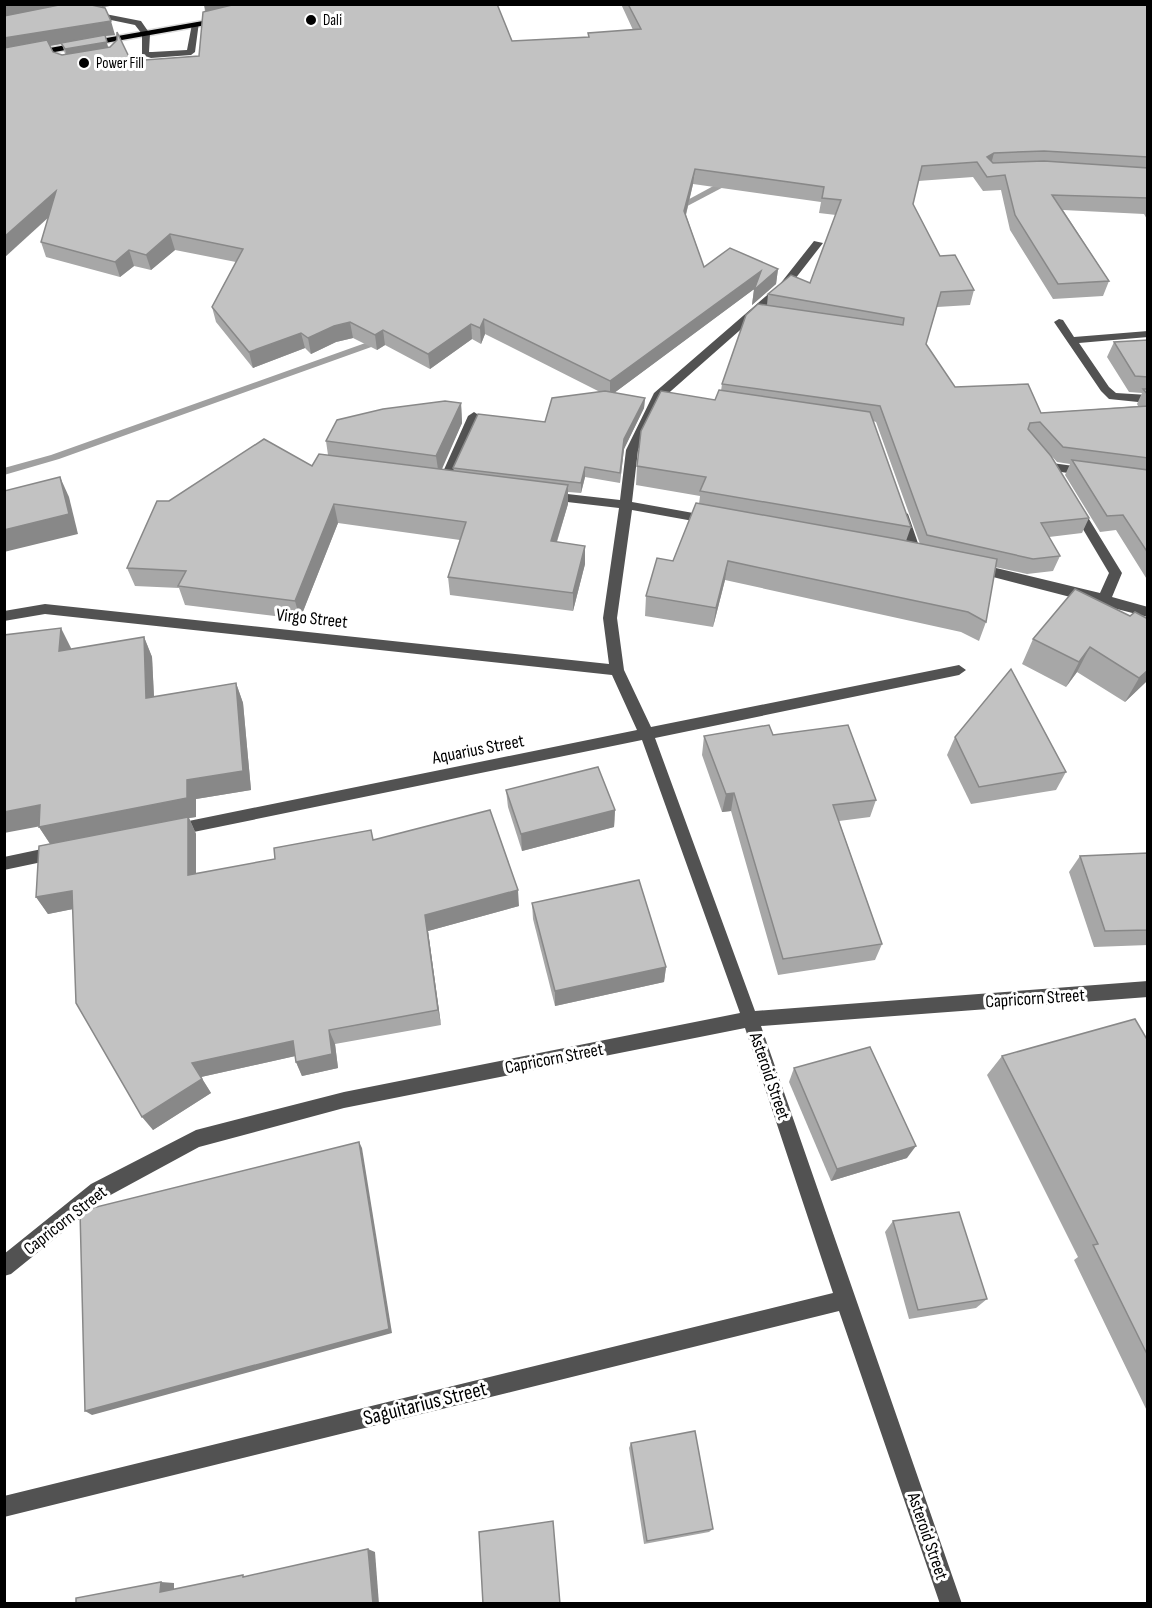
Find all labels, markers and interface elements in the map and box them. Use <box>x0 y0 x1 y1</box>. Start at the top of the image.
place label: Dali <box>323 11 342 30</box>
marker: Dali <box>304 13 318 27</box>
place label: Power Fill <box>96 54 144 73</box>
marker: Power Fill <box>77 56 91 70</box>
street label: Virgo Street <box>275 604 349 633</box>
street label: Aquarius Street <box>429 730 526 769</box>
street label: Capricorn Street <box>985 985 1086 1012</box>
street label: Asteroid Street <box>744 1029 794 1123</box>
street label: Capricorn Street <box>503 1039 605 1078</box>
street label: Capricorn Street <box>20 1181 111 1259</box>
street label: Saguitarius Street <box>361 1376 489 1431</box>
street label: Asteroid Street <box>902 1489 952 1583</box>

